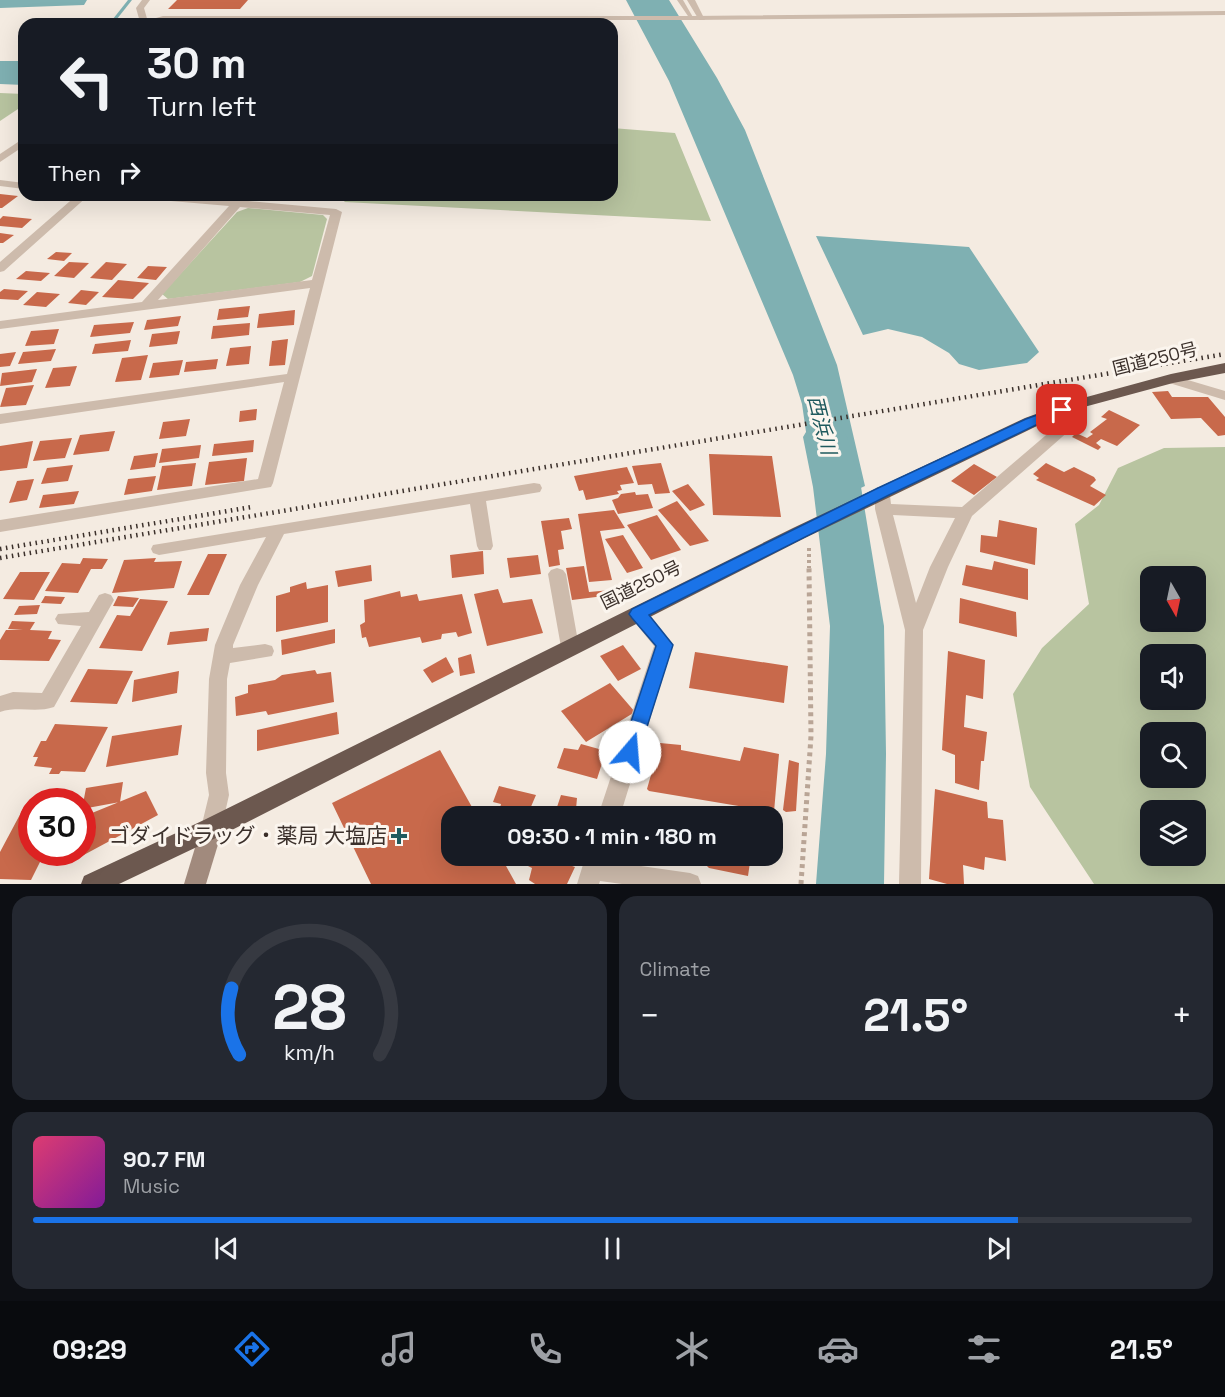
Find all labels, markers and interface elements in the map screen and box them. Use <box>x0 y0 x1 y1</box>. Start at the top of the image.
text: 30 m <box>147 37 246 90</box>
icon: left <box>48 42 126 120</box>
text: Turn left <box>147 89 257 124</box>
icon: right <box>113 156 146 189</box>
text: Then <box>48 159 101 187</box>
street label: 国道250号 <box>1110 337 1200 380</box>
pin <box>1036 384 1087 435</box>
water label: 西浜川 <box>802 393 842 459</box>
icon: arrive <box>1045 393 1078 426</box>
street label: 国道250号 <box>597 555 685 614</box>
north arrow <box>1140 566 1206 632</box>
map controls <box>1140 566 1206 866</box>
button: sound <box>1140 644 1206 710</box>
position arrow <box>598 720 662 784</box>
button: search <box>1140 722 1206 788</box>
speed limit sign: 30 <box>18 788 96 866</box>
button: layers <box>1140 800 1206 866</box>
place label: ゴダイドラッグ・薬局 大塩店 <box>109 822 387 849</box>
text: 09:30 · 1 min · 180 m <box>507 822 717 850</box>
marker: ゴダイドラッグ・薬局 大塩店 <box>392 829 406 843</box>
text: Climate <box>640 956 711 982</box>
text: 28 <box>272 968 346 1047</box>
text: 21.5° <box>863 987 968 1044</box>
text: − <box>640 995 660 1037</box>
text: + <box>1172 995 1192 1037</box>
text: km/h <box>284 1039 335 1066</box>
text: 90.7 FM <box>123 1145 205 1173</box>
text: Music <box>123 1173 180 1199</box>
icon: previous <box>210 1232 243 1265</box>
icon: pause <box>596 1232 629 1265</box>
icon: next <box>982 1232 1015 1265</box>
icon: directions <box>231 1328 273 1370</box>
icon: music <box>378 1328 420 1370</box>
icon: phone <box>524 1328 566 1370</box>
icon: climate <box>671 1328 713 1370</box>
icon: car <box>817 1328 859 1370</box>
icon: filters <box>963 1328 1005 1370</box>
text: 09:29 <box>52 1332 127 1367</box>
text: 21.5° <box>1110 1332 1173 1367</box>

